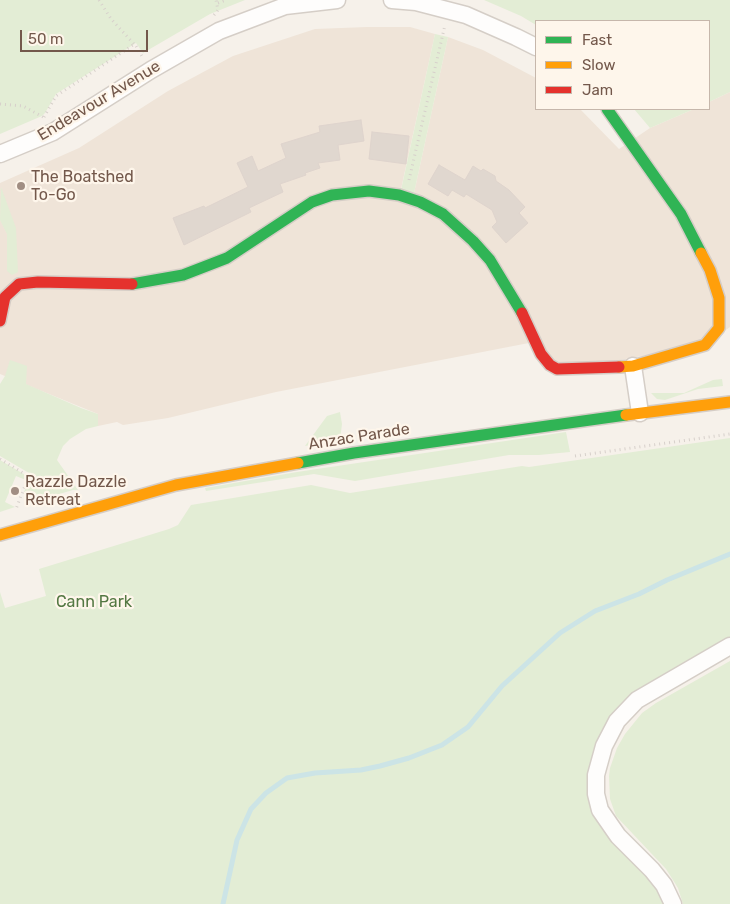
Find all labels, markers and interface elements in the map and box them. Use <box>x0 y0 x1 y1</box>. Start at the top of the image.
scale bar <box>22 20 150 52</box>
legend <box>535 20 710 110</box>
text: 50 m <box>28 30 63 48</box>
text: Fast <box>582 31 612 49</box>
text: Slow <box>582 56 615 74</box>
street label: Endeavour Avenue <box>34 57 164 145</box>
text: Jam <box>582 81 613 99</box>
place label: The Boatshed To-Go <box>31 167 134 205</box>
marker: The Boatshed To-Go <box>15 180 27 192</box>
street label: Anzac Parade <box>307 420 411 454</box>
place label: Razzle Dazzle Retreat <box>25 472 126 510</box>
marker: Razzle Dazzle Retreat <box>9 485 21 497</box>
park label: Cann Park <box>56 592 132 612</box>

